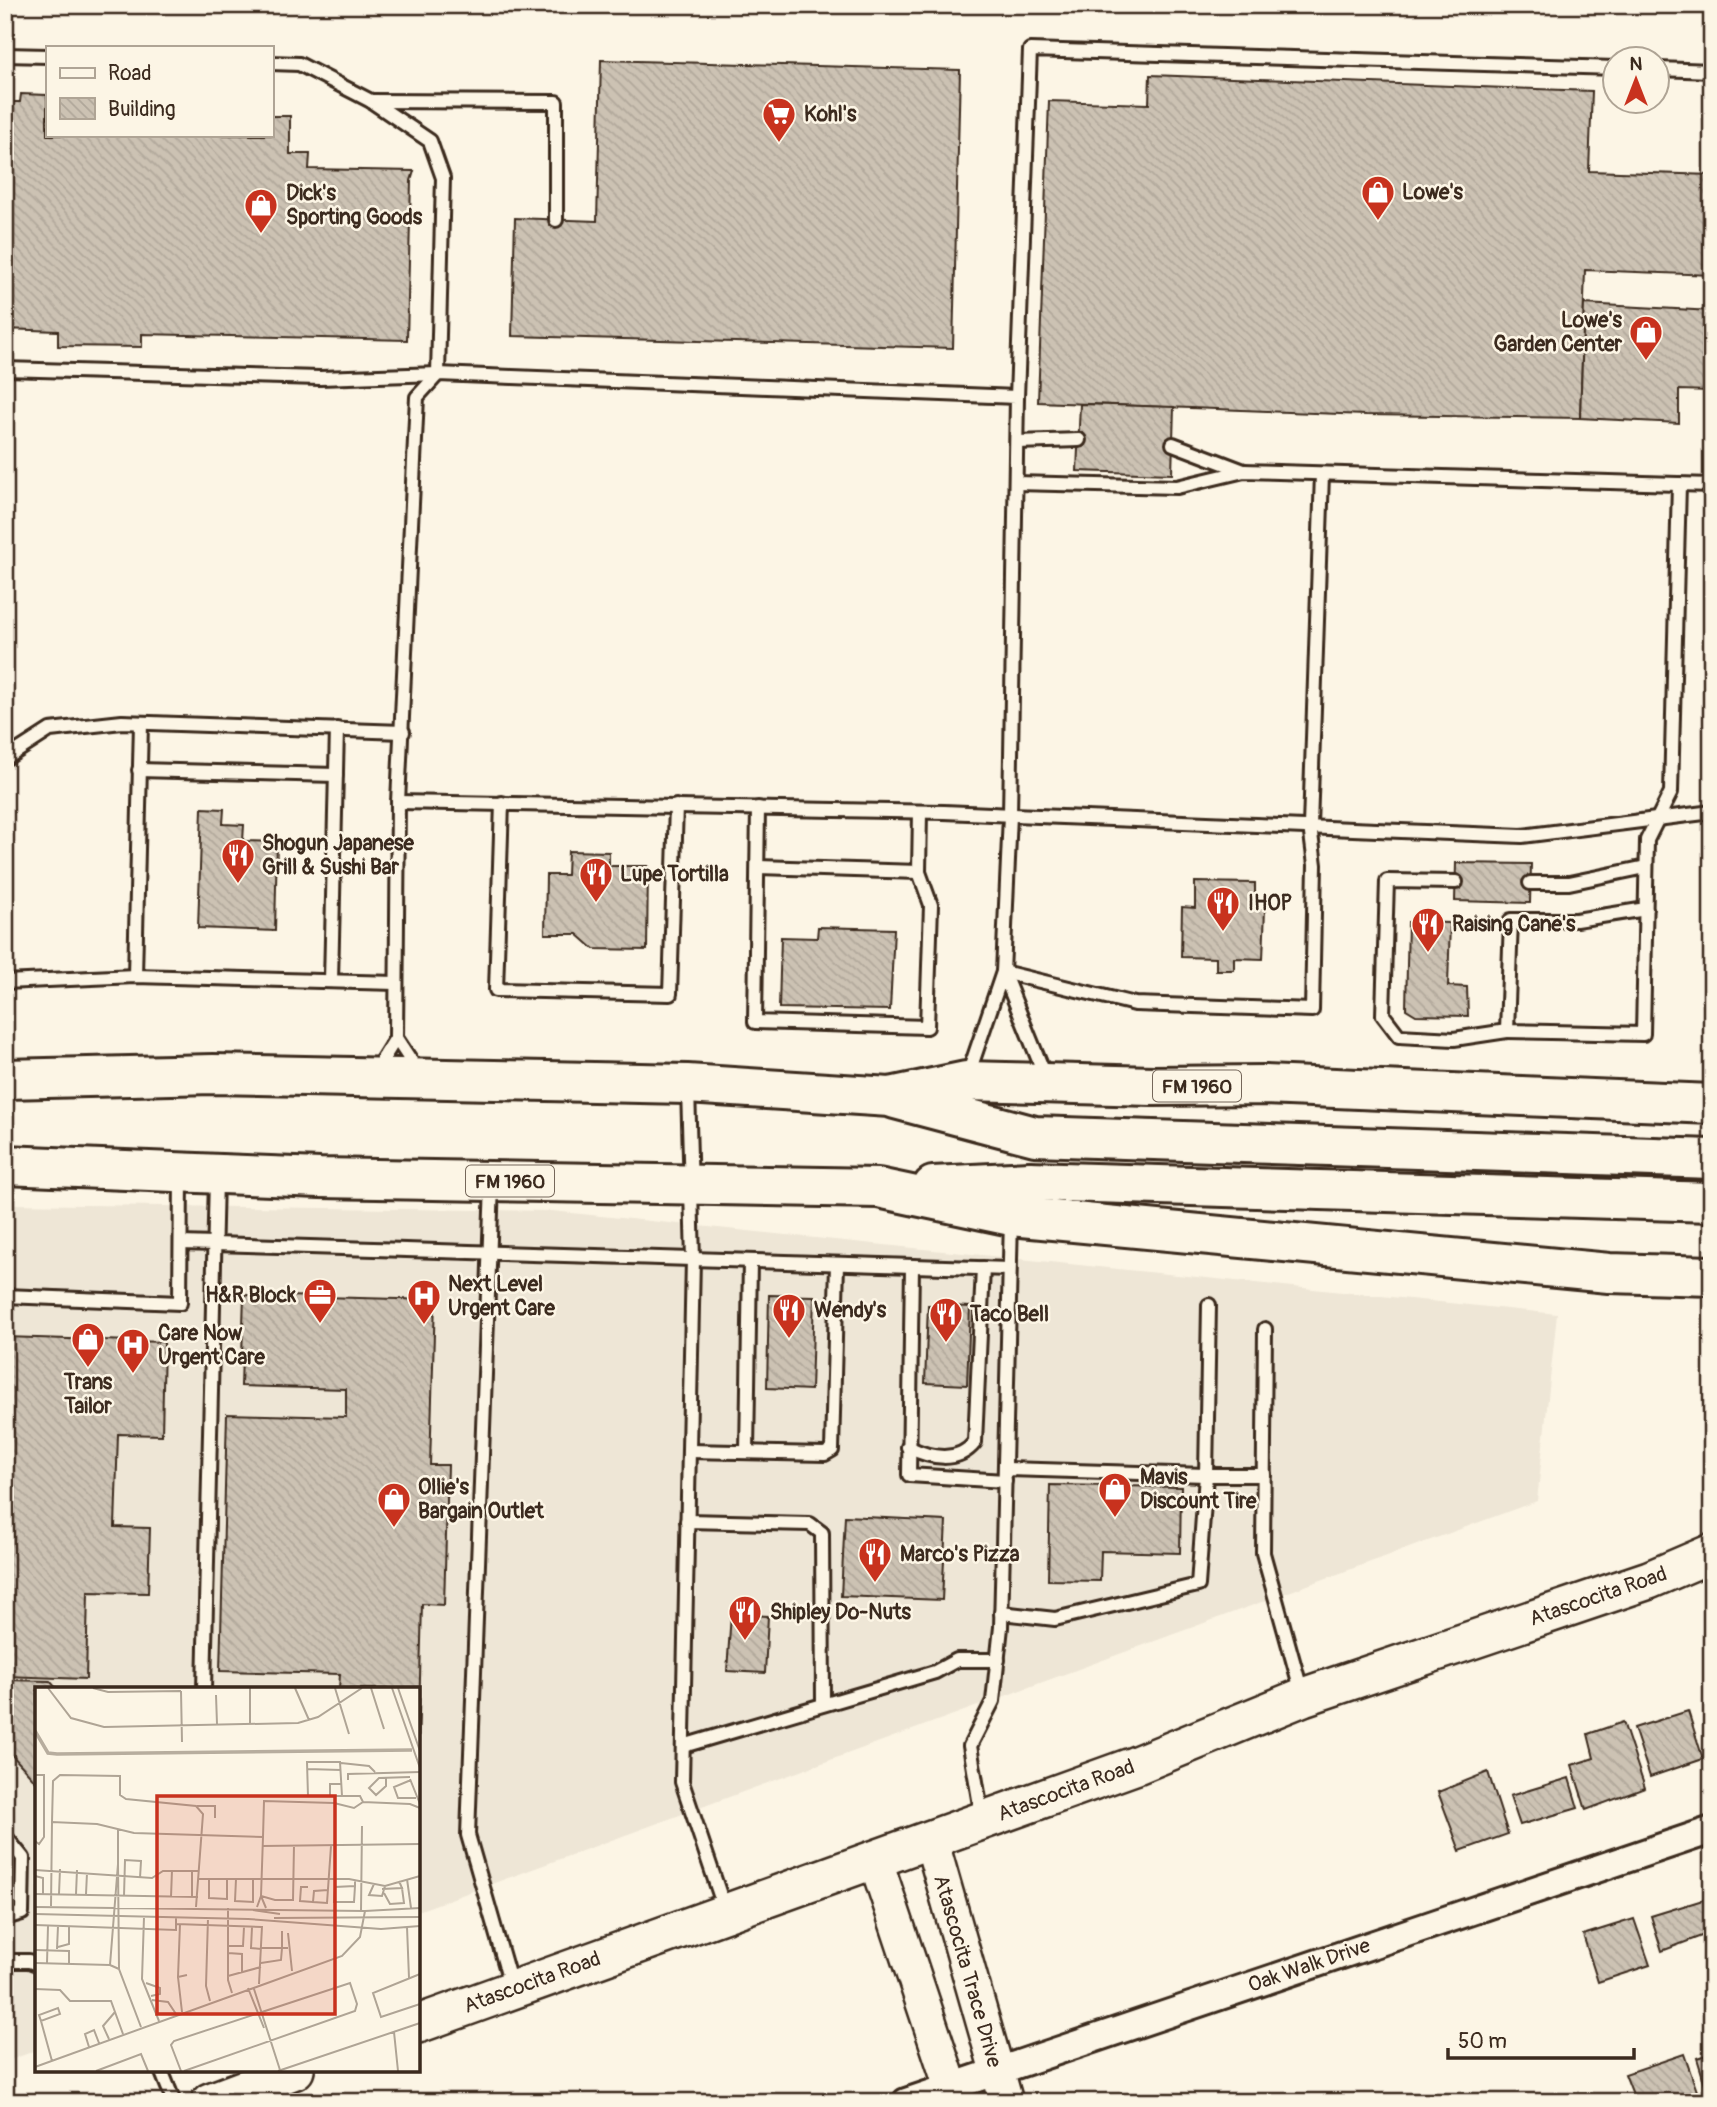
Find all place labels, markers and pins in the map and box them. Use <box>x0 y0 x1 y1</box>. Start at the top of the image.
supermarket icon: Kohl's <box>760 95 798 144</box>
place label: Kohl's <box>804 101 857 128</box>
shop icon: Lowe's <box>1359 173 1397 222</box>
place label: Lowe's <box>1402 179 1464 206</box>
place label: Dick's Sporting Goods <box>286 180 423 231</box>
shop icon: Dick's Sporting Goods <box>242 186 280 235</box>
place label: Lowe's Garden Center <box>1493 307 1623 358</box>
shop icon: Lowe's Garden Center <box>1627 313 1665 362</box>
place label: Shogun Japanese Grill & Sushi Bar <box>262 830 414 881</box>
restaurant icon: Shogun Japanese Grill & Sushi Bar <box>219 836 257 885</box>
restaurant icon: Lupe Tortilla <box>577 855 615 904</box>
place label: Lupe Tortilla <box>620 861 729 888</box>
restaurant icon: IHOP <box>1204 884 1242 933</box>
place label: IHOP <box>1248 890 1293 917</box>
restaurant icon: Raising Cane's <box>1409 905 1447 954</box>
place label: Raising Cane's <box>1452 911 1576 938</box>
place label: Next Level Urgent Care <box>448 1271 555 1322</box>
office icon: H&R Block <box>301 1276 339 1325</box>
hospital icon: Next Level Urgent Care <box>405 1277 443 1326</box>
place label: H&R Block <box>205 1282 296 1309</box>
restaurant icon: Wendy's <box>770 1291 808 1340</box>
restaurant icon: Taco Bell <box>927 1295 965 1344</box>
place label: Wendy's <box>814 1297 887 1324</box>
place label: Taco Bell <box>969 1301 1049 1328</box>
shop icon: Trans Tailor <box>69 1320 107 1369</box>
place label: Care Now Urgent Care <box>158 1320 265 1371</box>
hospital icon: Care Now Urgent Care <box>114 1326 152 1375</box>
place label: Trans Tailor <box>63 1369 113 1420</box>
place label: Mavis Discount Tire <box>1140 1464 1257 1515</box>
shop icon: Mavis Discount Tire <box>1096 1470 1134 1519</box>
place label: Ollie's Bargain Outlet <box>418 1474 544 1525</box>
shop icon: Ollie's Bargain Outlet <box>375 1480 413 1529</box>
restaurant icon: Marco's Pizza <box>856 1535 894 1584</box>
place label: Marco's Pizza <box>900 1541 1020 1568</box>
restaurant icon: Shipley Do-Nuts <box>726 1593 764 1642</box>
place label: Shipley Do-Nuts <box>770 1599 911 1626</box>

